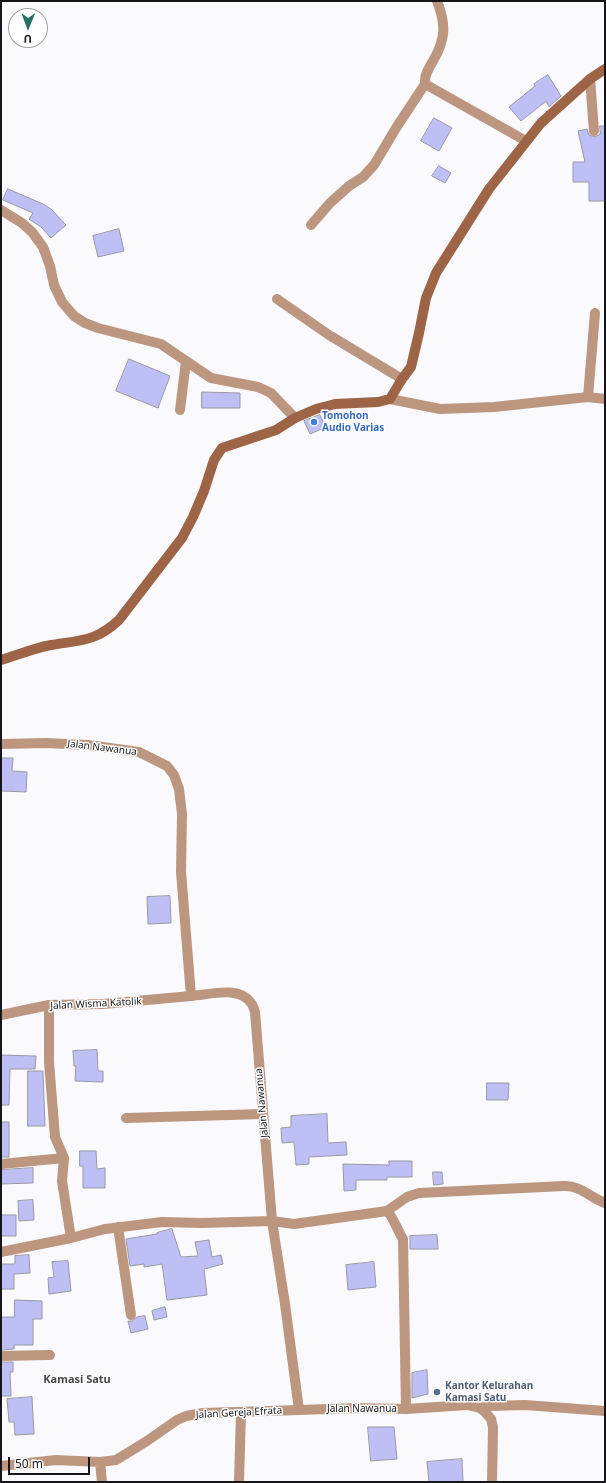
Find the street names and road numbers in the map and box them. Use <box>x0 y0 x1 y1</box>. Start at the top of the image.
street label: Jalan Nawanua <box>67 738 137 758</box>
street label: Jalan Wisma Katolik <box>50 996 142 1012</box>
street label: Jalan Nawanua <box>253 1068 271 1138</box>
street label: Jalan Nawanua <box>327 1403 397 1415</box>
street label: Jalan Gereja Efrata <box>196 1405 282 1421</box>

